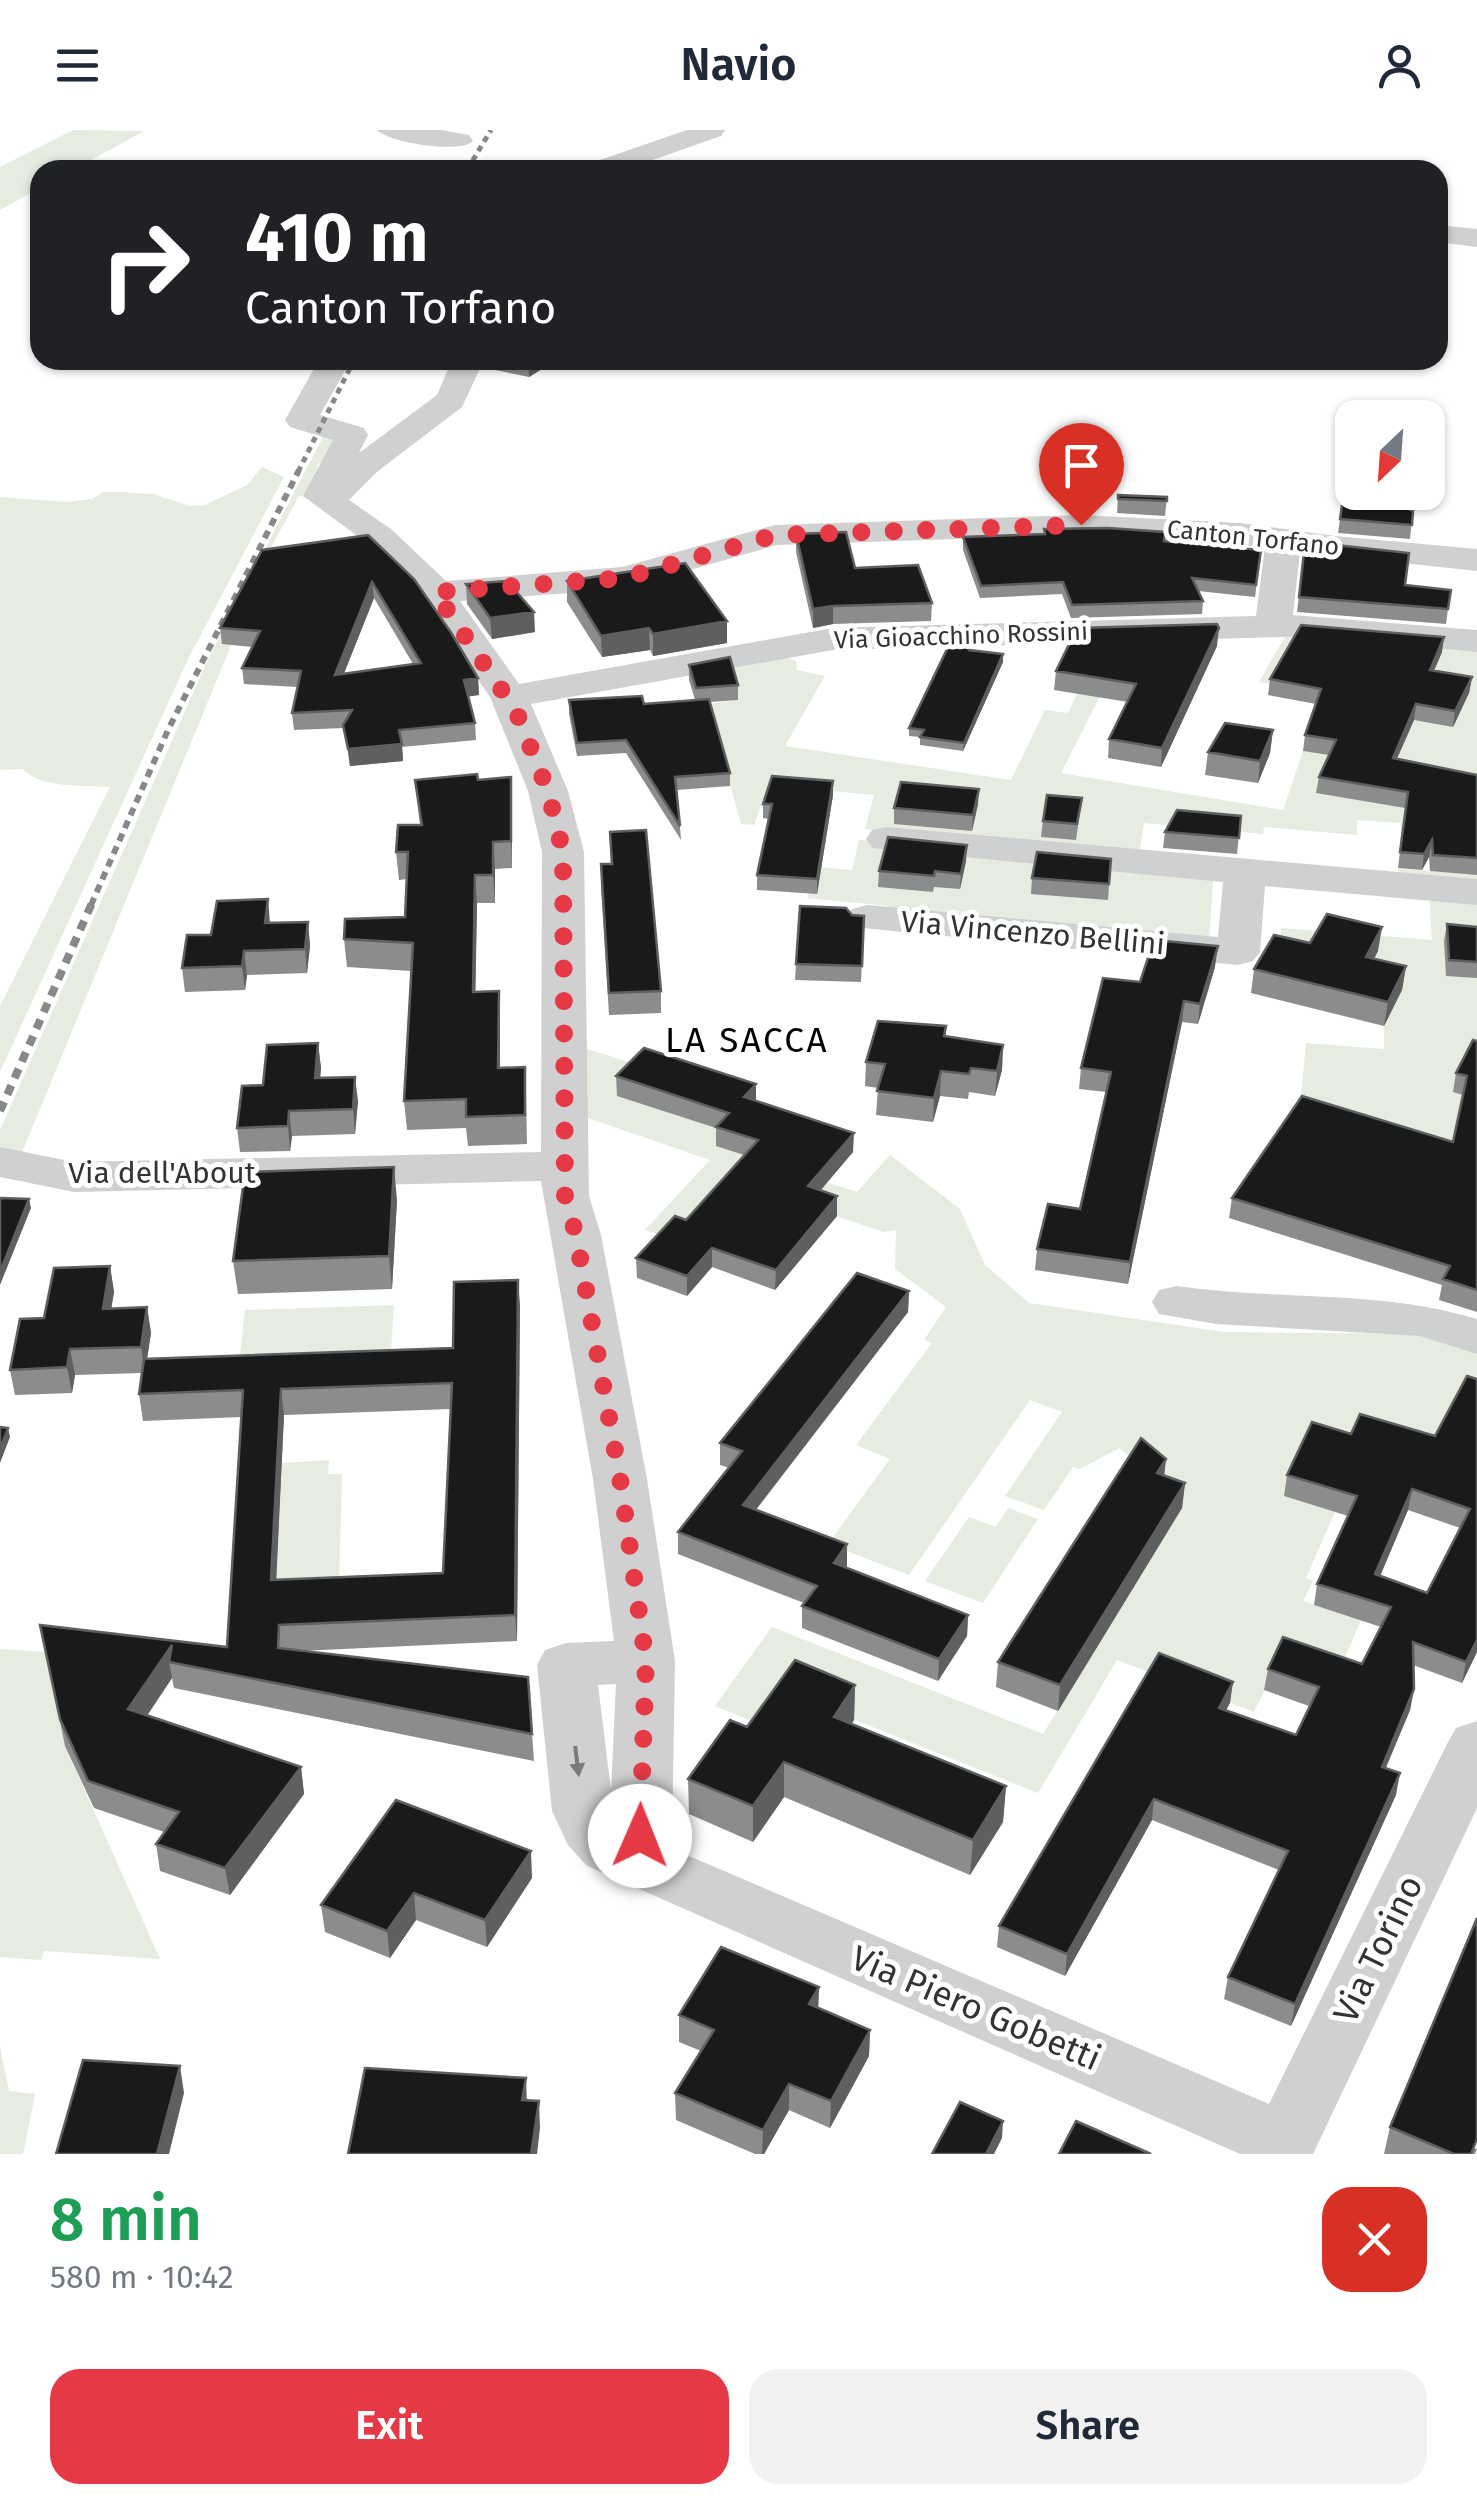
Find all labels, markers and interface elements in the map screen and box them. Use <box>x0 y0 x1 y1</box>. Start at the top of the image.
icon: menu <box>50 38 105 93</box>
text: Navio <box>681 38 796 92</box>
icon: person <box>1372 38 1427 93</box>
text: 410 m <box>245 196 429 280</box>
icon: right <box>80 200 210 330</box>
text: Canton Torfano <box>245 281 556 335</box>
north arrow <box>1335 400 1445 510</box>
map controls <box>1335 400 1445 510</box>
pin <box>1039 423 1124 526</box>
icon: arrive <box>1054 438 1109 493</box>
street label: Canton Torfano <box>1165 514 1341 562</box>
street label: Via Gioacchino Rossini <box>833 617 1089 655</box>
street label: Via Vincenzo Bellini <box>900 904 1166 962</box>
district label: LA SACCA <box>665 1019 829 1061</box>
street label: Via dell'About <box>68 1155 256 1191</box>
one-way arrow <box>569 1746 585 1778</box>
position arrow <box>588 1784 692 1888</box>
street label: Via Torino <box>1324 1869 1432 2029</box>
street label: Via Piero Gobetti <box>845 1937 1107 2079</box>
text: 8 min <box>50 2184 202 2256</box>
button: close <box>1322 2187 1427 2292</box>
text: 580 m · 10:42 <box>50 2258 234 2296</box>
button: Exit <box>50 2369 729 2484</box>
button: Share <box>749 2369 1427 2484</box>

